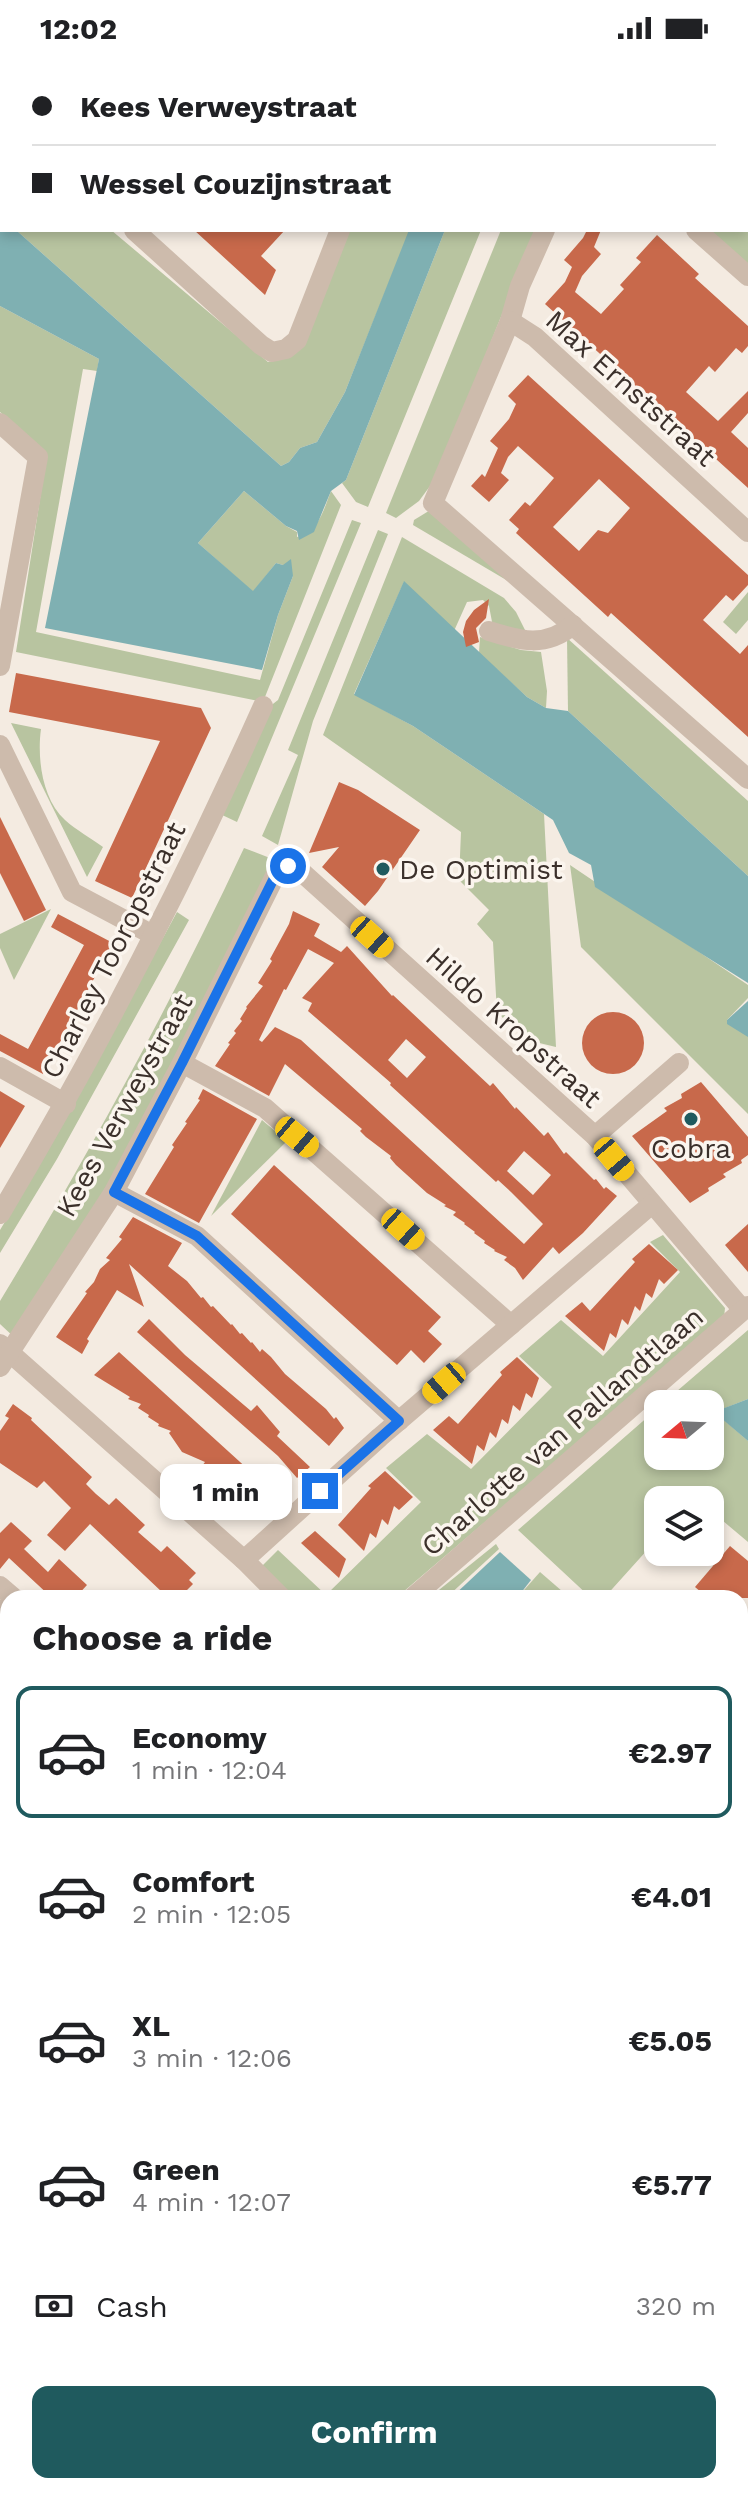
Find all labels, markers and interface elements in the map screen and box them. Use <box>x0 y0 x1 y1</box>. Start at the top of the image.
text: 12:02 <box>40 11 117 46</box>
text: Kees Verweystraat <box>80 89 357 124</box>
text: Wessel Couzijnstraat <box>80 166 391 201</box>
street label: Max Ernststraat <box>539 304 723 473</box>
street label: Charley Tooropstraat <box>34 816 193 1084</box>
route start <box>270 848 306 884</box>
place label: De Optimist <box>399 853 563 886</box>
marker: De Optimist <box>374 860 392 878</box>
car <box>346 912 398 962</box>
street label: Hildo Kropstraat <box>419 940 608 1115</box>
street label: Kees Verweystraat <box>49 988 200 1223</box>
marker: Cobra <box>682 1110 700 1128</box>
car <box>271 1112 323 1162</box>
place label: Cobra <box>651 1132 731 1165</box>
car <box>589 1133 639 1185</box>
car <box>377 1204 429 1254</box>
street label: Charlotte van Pallandtlaan <box>415 1300 710 1563</box>
car <box>418 1358 470 1408</box>
north arrow <box>644 1390 724 1470</box>
map controls <box>644 1390 724 1566</box>
callout: 1 min <box>160 1463 292 1519</box>
route end <box>302 1473 338 1509</box>
text: 1 min <box>193 1477 259 1507</box>
button: layers <box>644 1486 724 1566</box>
text: Choose a ride <box>32 1617 272 1659</box>
icon: car <box>36 1716 108 1788</box>
text: Economy <box>132 1720 267 1755</box>
text: €2.97 <box>628 1735 712 1770</box>
text: 1 min · 12:04 <box>132 1755 287 1785</box>
icon: car <box>36 1860 108 1932</box>
text: Comfort <box>132 1864 254 1899</box>
text: €4.01 <box>631 1879 712 1914</box>
text: 2 min · 12:05 <box>132 1899 291 1929</box>
icon: car <box>36 2004 108 2076</box>
text: XL <box>132 2008 170 2043</box>
text: €5.05 <box>628 2023 712 2058</box>
text: 3 min · 12:06 <box>132 2043 292 2073</box>
icon: car <box>36 2148 108 2220</box>
text: Green <box>132 2152 220 2187</box>
text: €5.77 <box>632 2167 712 2202</box>
text: 4 min · 12:07 <box>132 2187 291 2217</box>
icon: cash <box>32 2284 76 2328</box>
text: Cash <box>96 2289 168 2324</box>
text: 320 m <box>636 2291 716 2321</box>
button: Confirm <box>32 2386 716 2478</box>

